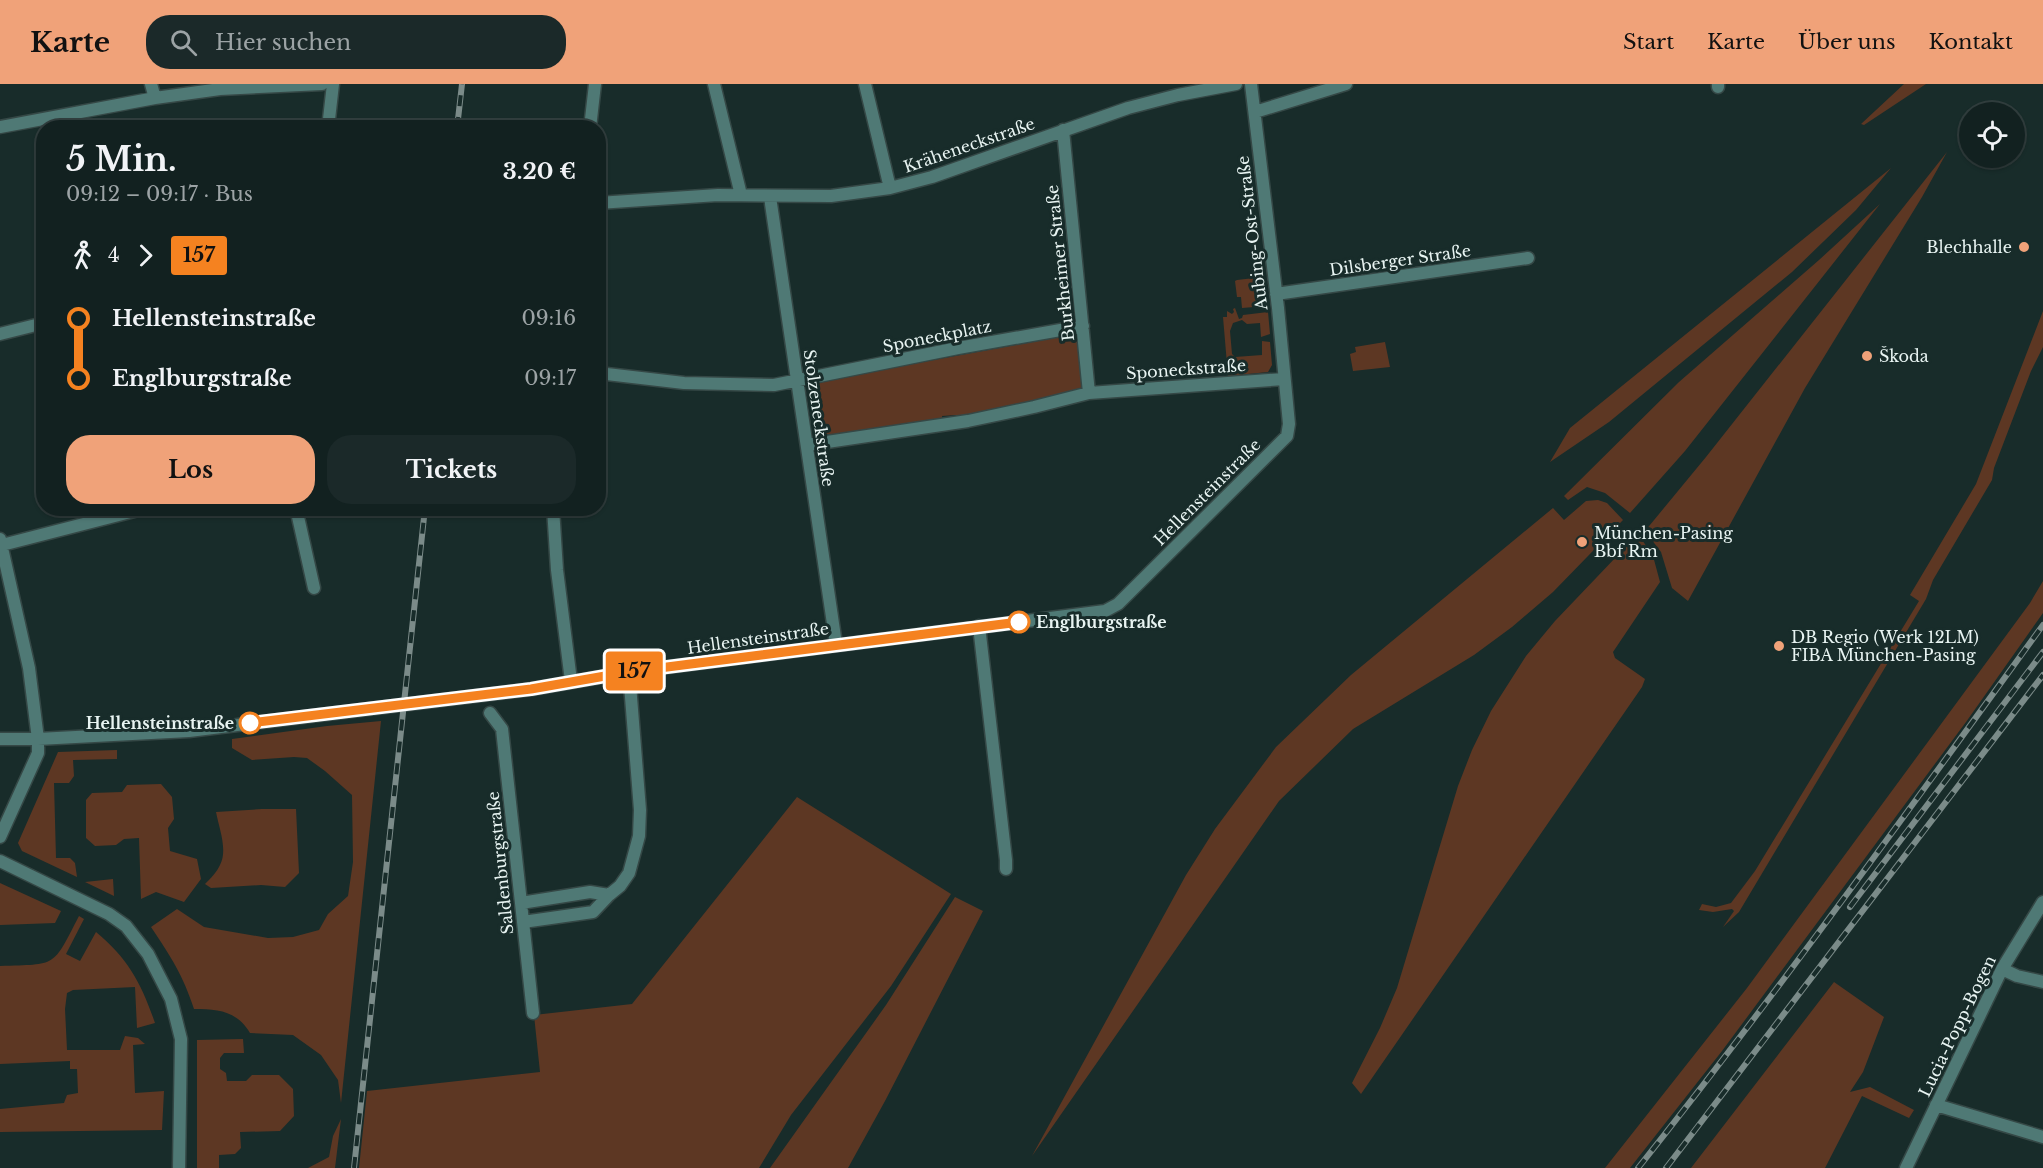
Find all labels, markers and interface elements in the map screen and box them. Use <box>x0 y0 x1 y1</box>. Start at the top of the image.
search box <box>146 15 566 69</box>
text: Karte <box>30 25 110 60</box>
icon: search <box>167 26 200 59</box>
text: Hier suchen <box>215 29 351 56</box>
text: Start <box>1623 29 1674 55</box>
text: Karte <box>1707 29 1765 55</box>
text: Über uns <box>1798 29 1896 55</box>
text: Kontakt <box>1929 29 2013 55</box>
map controls <box>1959 102 2025 168</box>
button: locate <box>1959 102 2025 168</box>
street label: Kräheneckstraße <box>901 113 1037 177</box>
text: 5 Min. <box>66 139 177 180</box>
street label: Aubing-Ost-Straße <box>1233 155 1272 312</box>
text: 3.20 € <box>503 158 576 185</box>
text: 09:12 – 09:17 · Bus <box>66 182 253 206</box>
street label: Burkheimer Straße <box>1042 184 1078 342</box>
place label: Blechhalle <box>1926 237 2012 257</box>
icon: walk <box>66 239 99 272</box>
icon: forward <box>129 239 162 272</box>
street label: Dilsberger Straße <box>1328 240 1472 280</box>
marker: Blechhalle <box>2017 240 2031 254</box>
text: 157 <box>183 242 215 268</box>
text: 4 <box>108 243 120 267</box>
text: Hellensteinstraße <box>112 305 316 332</box>
text: 09:16 <box>521 306 576 330</box>
street label: Sponeckplatz <box>881 316 993 356</box>
place label: Škoda <box>1879 346 1929 366</box>
street label: Stolzeneckstraße <box>799 348 839 488</box>
marker: Škoda <box>1860 349 1874 363</box>
street label: Sponeckstraße <box>1125 355 1247 383</box>
text: Englburgstraße <box>112 365 292 392</box>
text: 09:17 <box>524 366 576 390</box>
street label: Hellensteinstraße <box>1149 434 1265 550</box>
button: Los <box>66 435 315 504</box>
button: Tickets <box>327 435 576 504</box>
place label: München-Pasing Bbf Rm <box>1594 523 1733 561</box>
marker: München-Pasing Bbf Rm <box>1575 535 1589 549</box>
marker: Englburgstraße <box>1008 611 1030 633</box>
place label: Englburgstraße <box>1036 612 1167 632</box>
street label: Hellensteinstraße <box>686 618 830 658</box>
place label: DB Regio (Werk 12LM) FIBA München-Pasing <box>1791 627 1979 665</box>
marker: DB Regio (Werk 12LM) FIBA München-Pasing <box>1772 639 1786 653</box>
line badge: 157 <box>600 652 668 690</box>
text: 157 <box>618 658 650 684</box>
marker: Hellensteinstraße <box>239 712 261 734</box>
place label: Hellensteinstraße <box>86 713 234 733</box>
street label: Saldenburgstraße <box>483 791 517 935</box>
street label: Lucia-Popp-Bogen <box>1914 952 2000 1100</box>

